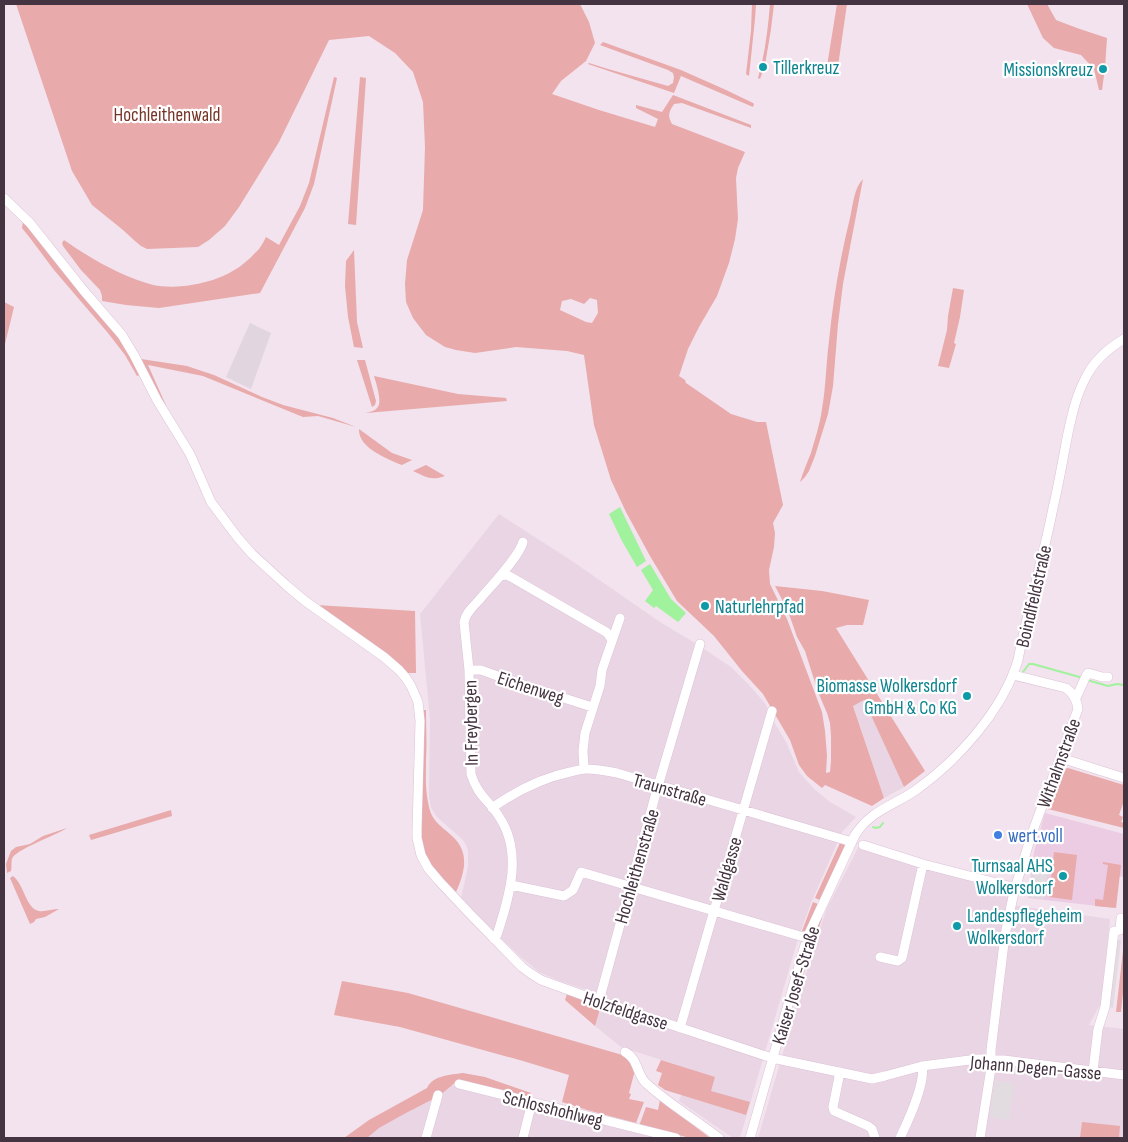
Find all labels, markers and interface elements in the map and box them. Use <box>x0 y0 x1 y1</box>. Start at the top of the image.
place label: Tillerkreuz <box>773 57 839 80</box>
place label: Missionskreuz <box>1004 59 1093 82</box>
marker: Tillerkreuz <box>757 61 769 73</box>
marker: Missionskreuz <box>1097 63 1109 75</box>
park label: Hochleithenwald <box>114 104 220 127</box>
street label: Boindlfeldstraße <box>1012 543 1057 650</box>
place label: Naturlehrpfad <box>715 596 804 619</box>
marker: Naturlehrpfad <box>699 600 711 612</box>
street label: Eichenweg <box>494 667 567 710</box>
place label: Biomasse Wolkersdorf GmbH & Co KG <box>816 675 958 720</box>
street label: In Freybergen <box>459 680 484 766</box>
marker: Biomasse Wolkersdorf GmbH & Co KG <box>961 690 973 702</box>
street label: Withalmstraße <box>1033 716 1086 811</box>
street label: Traunstraße <box>630 769 709 812</box>
street label: Hochleithenstraße <box>610 806 665 926</box>
place label: wert.voll <box>1008 825 1063 848</box>
marker: wert.voll <box>992 829 1004 841</box>
street label: Waldgasse <box>707 834 748 904</box>
place label: Turnsaal AHS Wolkersdorf <box>971 855 1054 900</box>
marker: Turnsaal AHS Wolkersdorf <box>1057 870 1069 882</box>
place label: Landespflegeheim Wolkersdorf <box>967 905 1082 950</box>
marker: Landespflegeheim Wolkersdorf <box>951 920 963 932</box>
street label: Kaiser Josef-Straße <box>768 923 825 1047</box>
street label: Holzfeldgasse <box>580 987 671 1036</box>
street label: Johann Degen-Gasse <box>968 1051 1102 1086</box>
street label: Schlosshohlweg <box>500 1086 605 1133</box>

